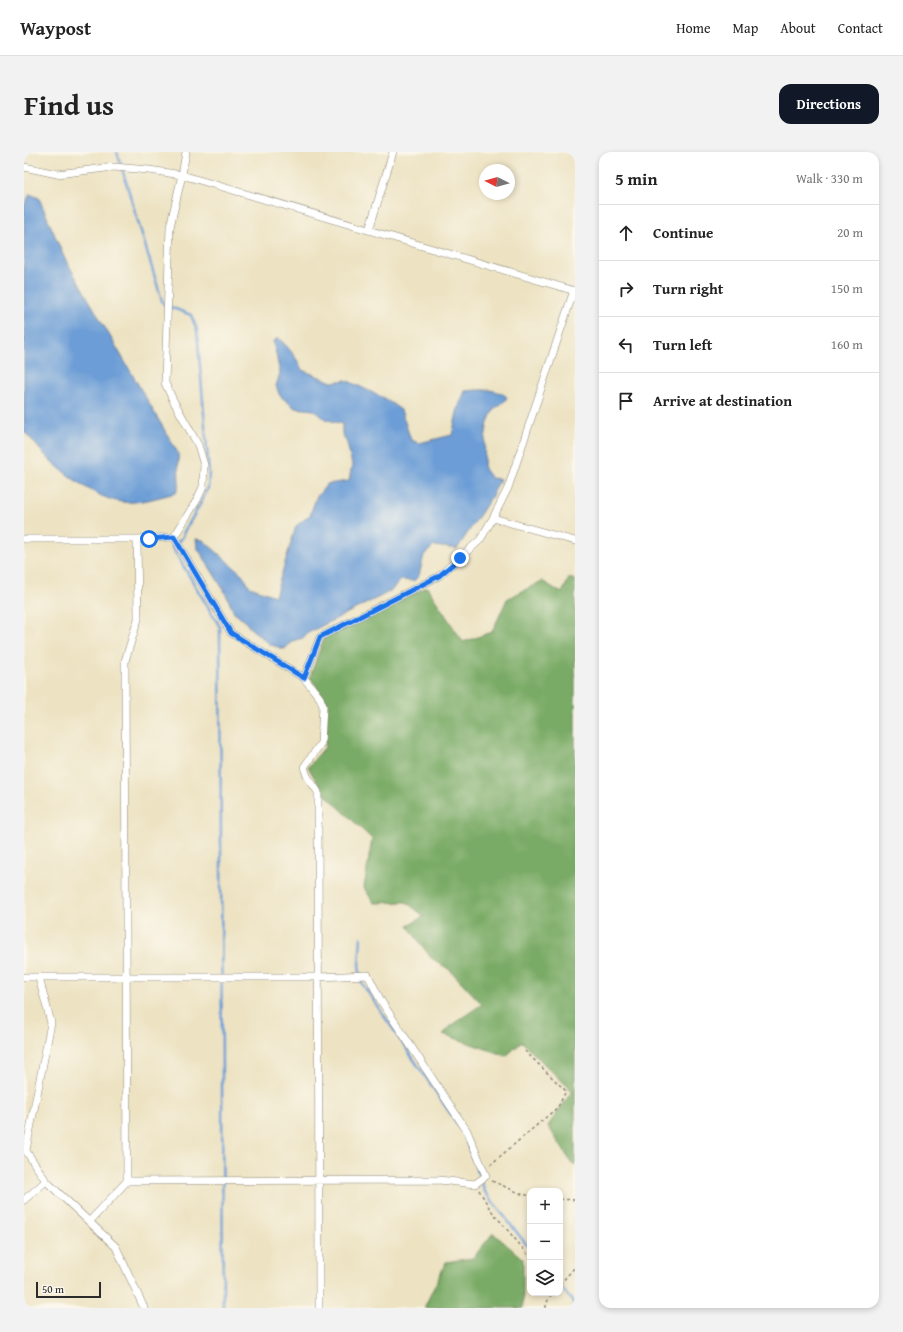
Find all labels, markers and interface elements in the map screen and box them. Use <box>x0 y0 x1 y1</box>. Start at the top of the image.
text: Waypost <box>20 14 91 42</box>
text: Home <box>676 18 711 38</box>
text: Map <box>733 18 758 38</box>
text: About <box>780 18 816 38</box>
text: Contact <box>838 18 883 38</box>
text: Find us <box>24 84 114 125</box>
button: Directions <box>779 84 879 124</box>
north arrow <box>479 164 515 200</box>
text: 5 min <box>615 166 657 191</box>
text: Walk · 330 m <box>796 169 863 188</box>
icon: ahead <box>615 222 637 244</box>
text: Continue <box>653 222 714 243</box>
text: 20 m <box>837 223 863 242</box>
icon: right <box>615 278 637 300</box>
text: Turn right <box>653 278 724 299</box>
text: 150 m <box>831 279 863 298</box>
icon: left <box>615 334 637 356</box>
text: Turn left <box>653 334 712 355</box>
text: 160 m <box>831 335 863 354</box>
icon: arrive <box>615 390 637 412</box>
text: Arrive at destination <box>653 390 792 411</box>
route start <box>140 530 158 548</box>
route end <box>451 549 469 567</box>
map controls <box>527 1188 563 1296</box>
button: + <box>527 1188 563 1224</box>
button: − <box>527 1224 563 1260</box>
button: layers <box>527 1260 563 1296</box>
scale bar <box>36 1280 101 1299</box>
text: 50 m <box>42 1281 64 1297</box>

